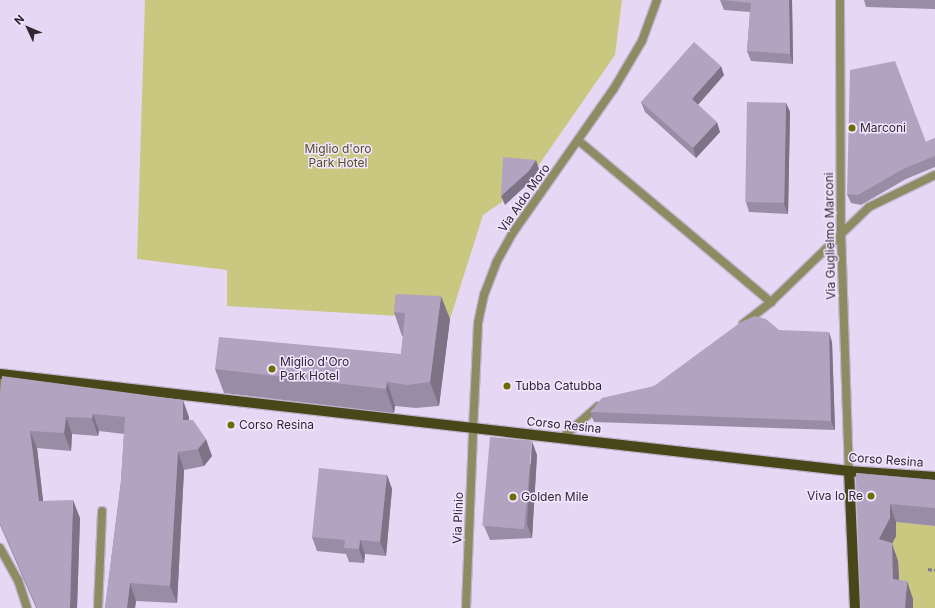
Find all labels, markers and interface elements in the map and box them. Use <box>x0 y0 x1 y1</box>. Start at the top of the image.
north arrow <box>8 8 48 48</box>
text: N <box>11 12 27 28</box>
place label: Marconi <box>860 121 906 135</box>
marker: Marconi <box>847 123 857 133</box>
park label: Miglio d'oro Park Hotel <box>305 142 371 170</box>
street label: Via Aldo Moro <box>495 161 553 235</box>
street label: Via Guglielmo Marconi <box>822 172 838 300</box>
place label: Miglio d'Oro Park Hotel <box>280 355 349 383</box>
marker: Miglio d'Oro Park Hotel <box>267 364 277 374</box>
place label: Tubba Catubba <box>515 379 602 393</box>
marker: Tubba Catubba <box>502 381 512 391</box>
street label: Corso Resina <box>526 414 602 436</box>
place label: Corso Resina <box>239 418 314 432</box>
marker: Corso Resina <box>226 420 236 430</box>
street label: Corso Resina <box>848 450 924 470</box>
place label: Viva lo Re <box>807 489 863 503</box>
place label: Golden Mile <box>521 490 589 504</box>
marker: Viva lo Re <box>866 491 876 501</box>
street label: Via Plinio <box>450 492 466 544</box>
marker: Golden Mile <box>508 492 518 502</box>

